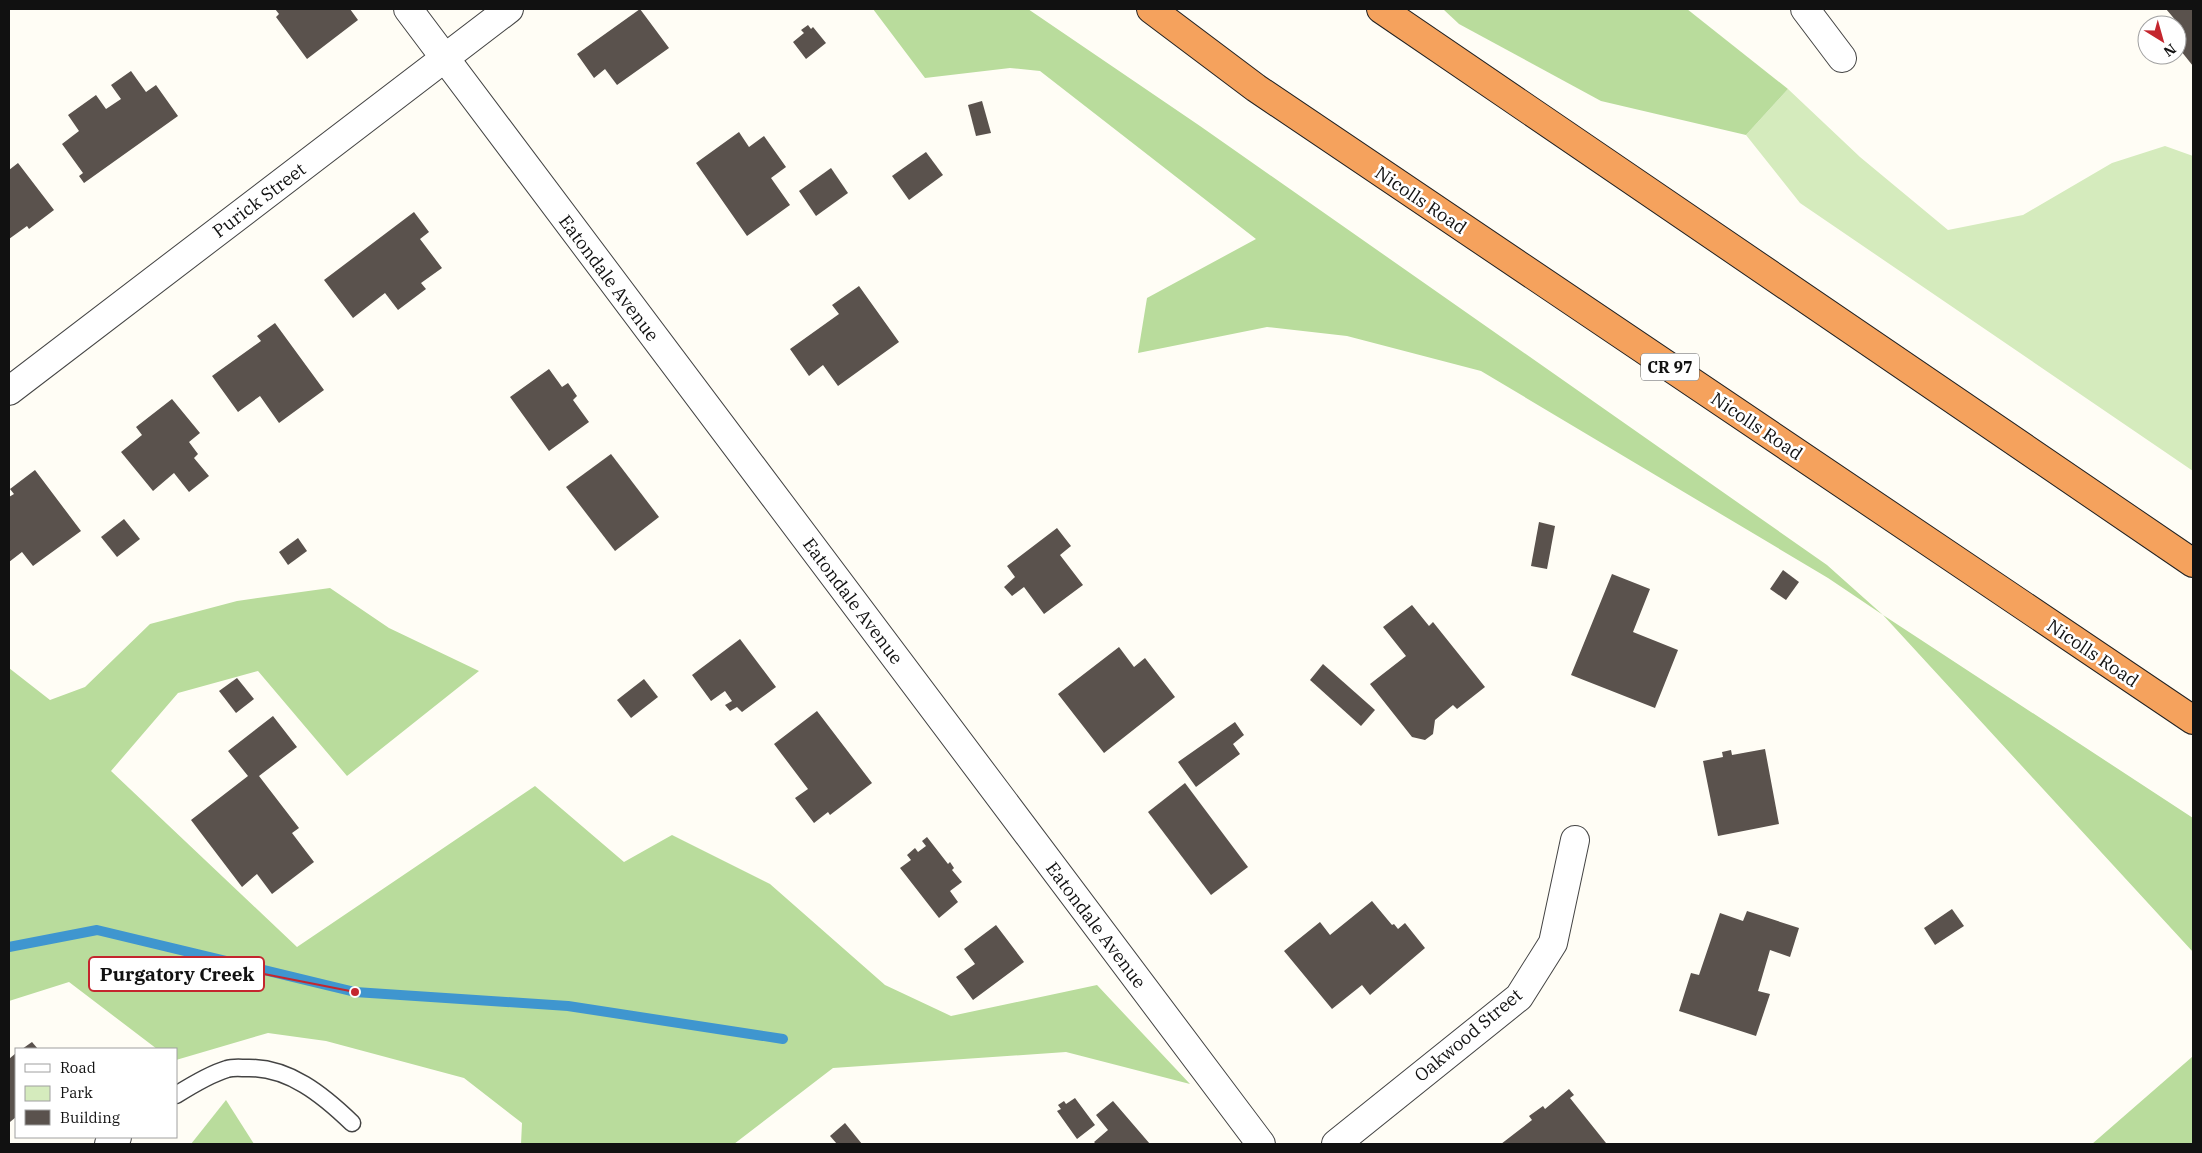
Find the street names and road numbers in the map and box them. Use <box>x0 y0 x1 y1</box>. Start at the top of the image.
street label: Purick Street <box>208 158 310 242</box>
street label: Nicolls Road <box>1371 161 1471 239</box>
street label: Eatondale Avenue <box>554 210 664 346</box>
road number: CR 97 <box>1641 354 1699 381</box>
street label: Nicolls Road <box>1707 387 1807 465</box>
street label: Eatondale Avenue <box>798 533 908 669</box>
street label: Nicolls Road <box>2043 614 2143 692</box>
street label: Eatondale Avenue <box>1041 857 1151 993</box>
street label: Oakwood Street <box>1409 983 1527 1087</box>

